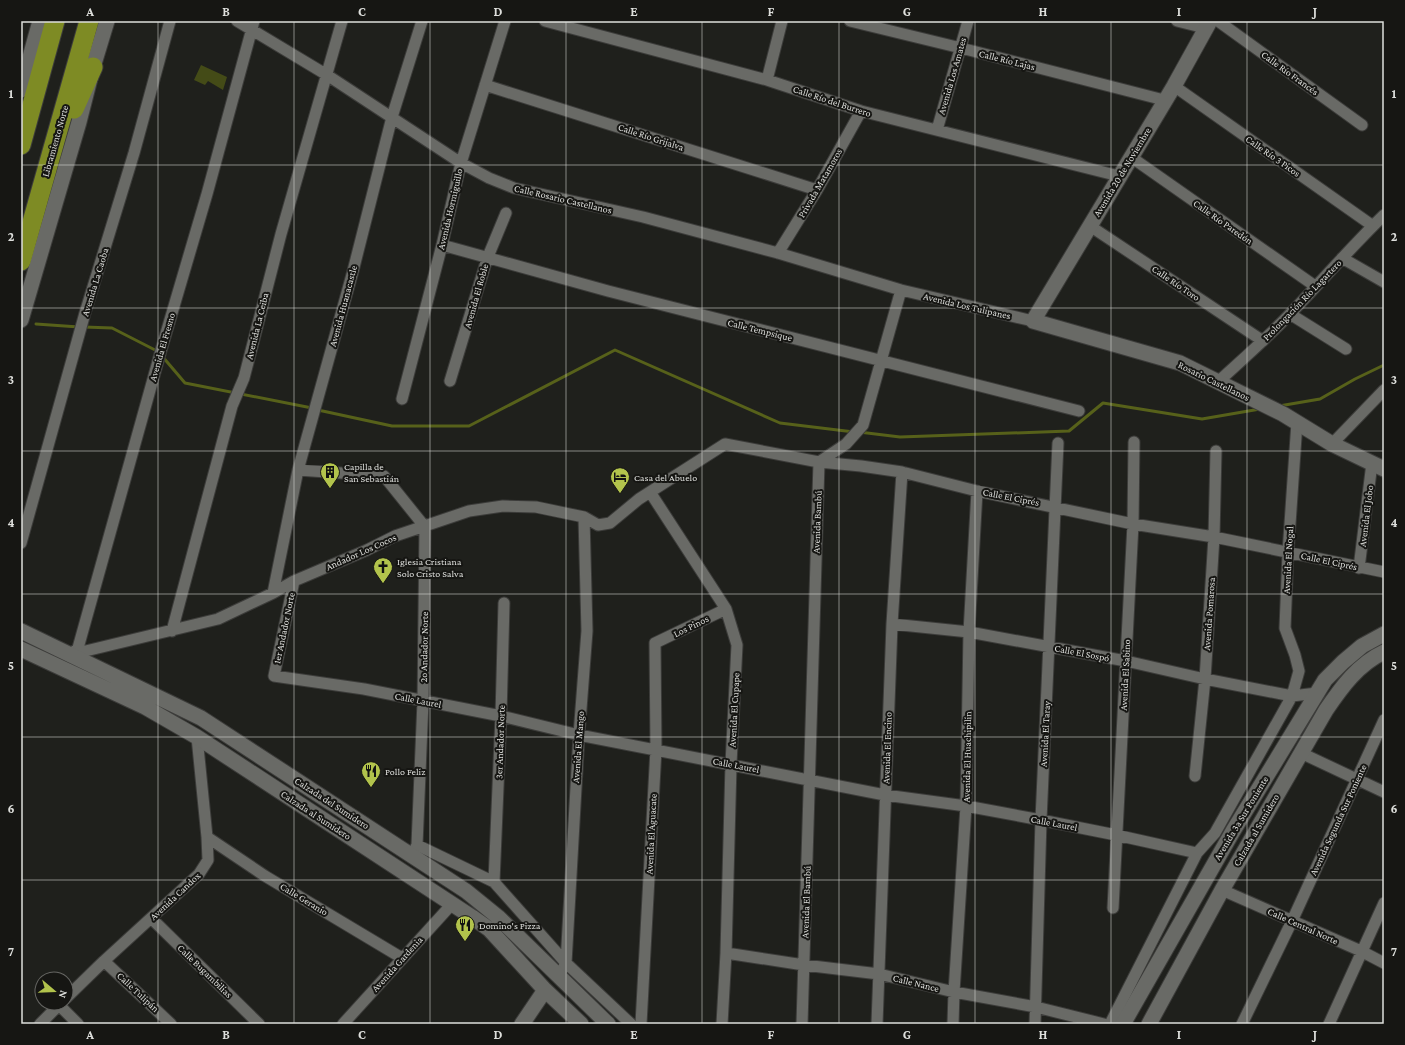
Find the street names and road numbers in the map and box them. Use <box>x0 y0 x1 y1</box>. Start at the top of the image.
street label: Avenida Los Amates <box>936 36 968 116</box>
street label: Calle Río Lajas <box>977 48 1036 73</box>
street label: Calle Río Francés <box>1259 49 1321 97</box>
street label: Calle Río del Burrero <box>792 83 872 119</box>
street label: Libramiento Norte <box>40 103 71 178</box>
street label: Calle Río Grijalva <box>616 121 686 154</box>
street label: Avenida 20 de Noviembre <box>1091 125 1153 219</box>
street label: Calle Río 3 Picos <box>1244 133 1303 179</box>
street label: Privada Matamoros <box>796 146 844 220</box>
street label: Avenida Hormiguillo <box>435 167 465 251</box>
street label: Calle Rosario Castellanos <box>513 182 613 216</box>
street label: Calle Río Paredón <box>1191 197 1255 247</box>
street label: Avenida La Caoba <box>79 246 111 317</box>
street label: Prolongación Río Lagartero <box>1260 257 1344 343</box>
street label: Avenida El Roble <box>462 262 491 330</box>
street label: Calle Río Toro <box>1150 263 1202 303</box>
street label: Avenida Huanacastle <box>327 264 359 348</box>
street label: Avenida La Ceiba <box>243 291 271 360</box>
street label: Avenida Los Tulipanes <box>922 291 1012 321</box>
street label: Avenida El Fresno <box>147 311 177 383</box>
street label: Calle Tempsique <box>727 317 794 343</box>
street label: Rosario Castellanos <box>1176 359 1252 403</box>
street label: Avenida El Jobo <box>1357 484 1375 547</box>
street label: Calle El Ciprés <box>982 486 1040 508</box>
street label: Avenida Bambú <box>810 490 824 554</box>
street label: Avenida El Nogal <box>1281 526 1295 594</box>
street label: Andador Los Cocos <box>324 531 398 573</box>
street label: Calle El Ciprés <box>1300 550 1358 572</box>
street label: Avenida Pomarosa <box>1201 577 1217 651</box>
street label: 1er Andador Norte <box>271 591 297 665</box>
street label: 2o Andador Norte <box>418 611 430 683</box>
street label: Los Pinos <box>672 613 710 639</box>
street label: Avenida El Sabino <box>1118 639 1132 711</box>
street label: Calle El Sospó <box>1054 642 1110 664</box>
street label: Avenida El Cupape <box>727 672 741 748</box>
street label: Calle Laurel <box>394 690 443 710</box>
street label: Avenida El Taray <box>1038 700 1052 767</box>
street label: 3er Andador Norte <box>493 704 507 779</box>
street label: Avenida El Mango <box>570 711 586 783</box>
street label: Avenida El Huachipilin <box>961 711 973 803</box>
street label: Avenida El Encino <box>880 712 894 784</box>
street label: Calle Laurel <box>712 755 761 775</box>
street label: Avenida Segunda Sur Poniente <box>1307 762 1369 877</box>
street label: Avenida 3a Sur Poniente <box>1212 774 1271 862</box>
street label: Calzada del Sumidero <box>293 775 371 831</box>
street label: Calzada al Sumidero <box>279 788 353 842</box>
street label: Calzada al Sumidero <box>1231 792 1281 868</box>
street label: Avenida El Aguacate <box>643 793 659 875</box>
street label: Calle Laurel <box>1030 813 1079 833</box>
street label: Avenida El Bambú <box>799 865 813 938</box>
street label: Avenida Candox <box>148 870 203 922</box>
street label: Calle Geranio <box>278 880 330 918</box>
street label: Calle Central Norte <box>1266 906 1341 947</box>
street label: Avenida Gardenia <box>369 934 425 994</box>
street label: Calle Bugambilias <box>175 942 235 1000</box>
street label: Calle Tulipán <box>115 970 162 1015</box>
street label: Calle Nance <box>892 972 941 994</box>

